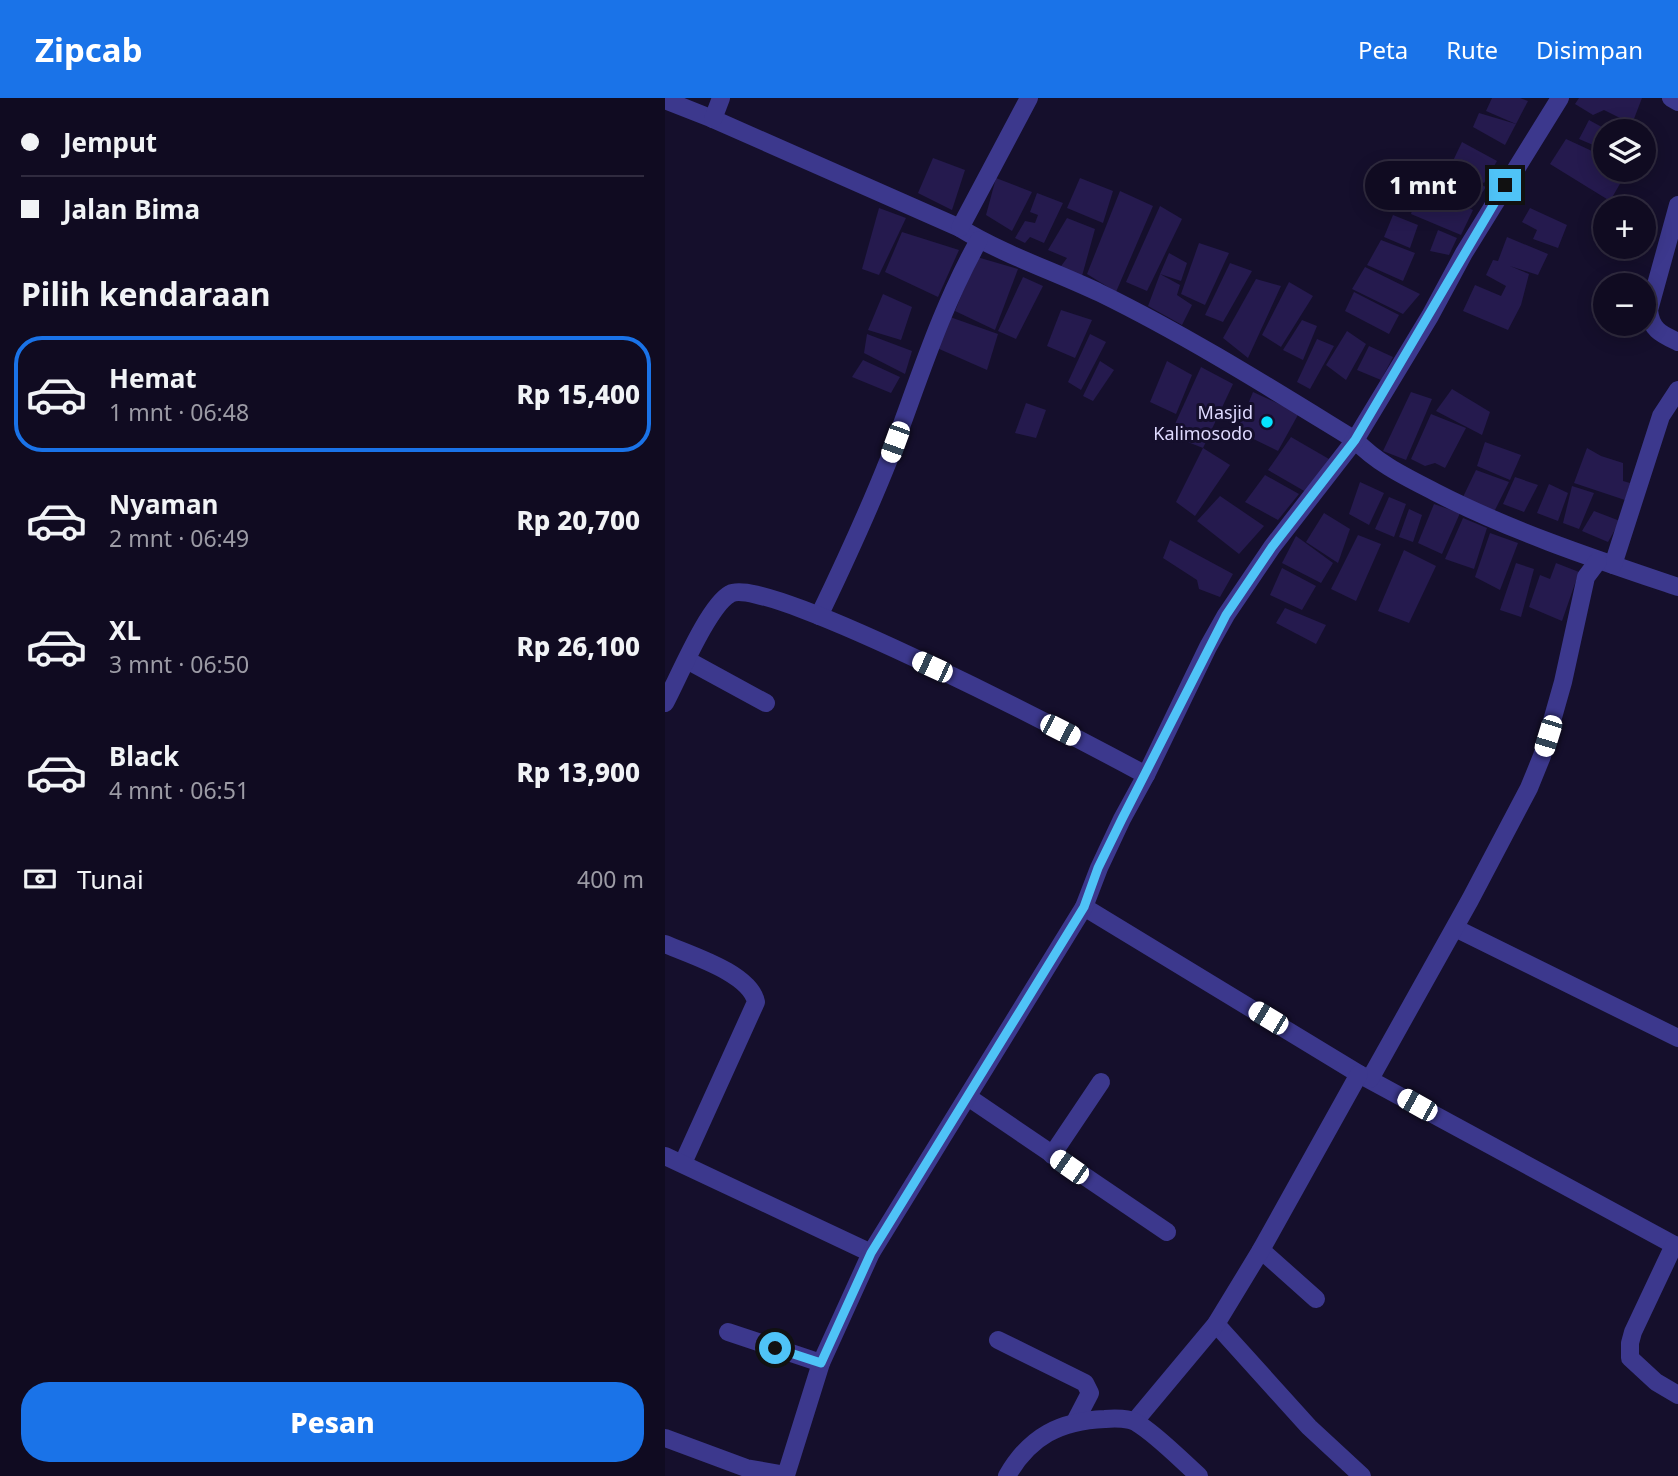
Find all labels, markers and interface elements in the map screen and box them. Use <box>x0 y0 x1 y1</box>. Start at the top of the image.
text: Zipcab <box>35 27 142 72</box>
text: Peta <box>1358 33 1408 66</box>
text: Rute <box>1446 33 1498 66</box>
text: Disimpan <box>1536 33 1643 66</box>
map controls <box>1593 119 1656 336</box>
button: layers <box>1593 119 1656 182</box>
text: Jemput <box>63 124 157 160</box>
callout: 1 mnt <box>1365 160 1481 210</box>
text: 1 mnt <box>1389 169 1457 201</box>
route end <box>1489 169 1521 201</box>
text: Jalan Bima <box>63 191 200 227</box>
button: + <box>1593 196 1656 259</box>
text: Pilih kendaraan <box>21 272 271 315</box>
button: − <box>1593 273 1656 336</box>
text: Hemat <box>109 360 197 396</box>
icon: car <box>25 363 88 426</box>
text: Rp 15,400 <box>517 376 640 412</box>
text: 1 mnt · 06:48 <box>109 396 249 428</box>
place label: Masjid Kalimosodo <box>1153 400 1253 445</box>
marker: Masjid Kalimosodo <box>1259 414 1275 430</box>
car <box>878 419 913 465</box>
text: Nyaman <box>109 486 218 522</box>
icon: car <box>25 489 88 552</box>
text: Rp 20,700 <box>517 502 640 538</box>
text: 2 mnt · 06:49 <box>109 522 249 554</box>
text: XL <box>109 612 141 648</box>
icon: car <box>25 615 88 678</box>
text: Rp 26,100 <box>517 628 640 664</box>
text: 3 mnt · 06:50 <box>109 648 249 680</box>
car <box>909 649 956 685</box>
car <box>1037 711 1084 749</box>
car <box>1532 713 1565 759</box>
text: Black <box>109 738 179 774</box>
icon: car <box>25 741 88 804</box>
text: Rp 13,900 <box>517 754 640 790</box>
text: 4 mnt · 06:51 <box>109 774 249 806</box>
icon: cash <box>21 860 59 898</box>
text: Tunai <box>77 861 144 897</box>
text: 400 m <box>577 863 644 895</box>
car <box>1245 998 1292 1038</box>
car <box>1394 1086 1441 1124</box>
car <box>1046 1146 1093 1188</box>
route start <box>759 1332 791 1364</box>
button: Pesan <box>21 1382 644 1462</box>

